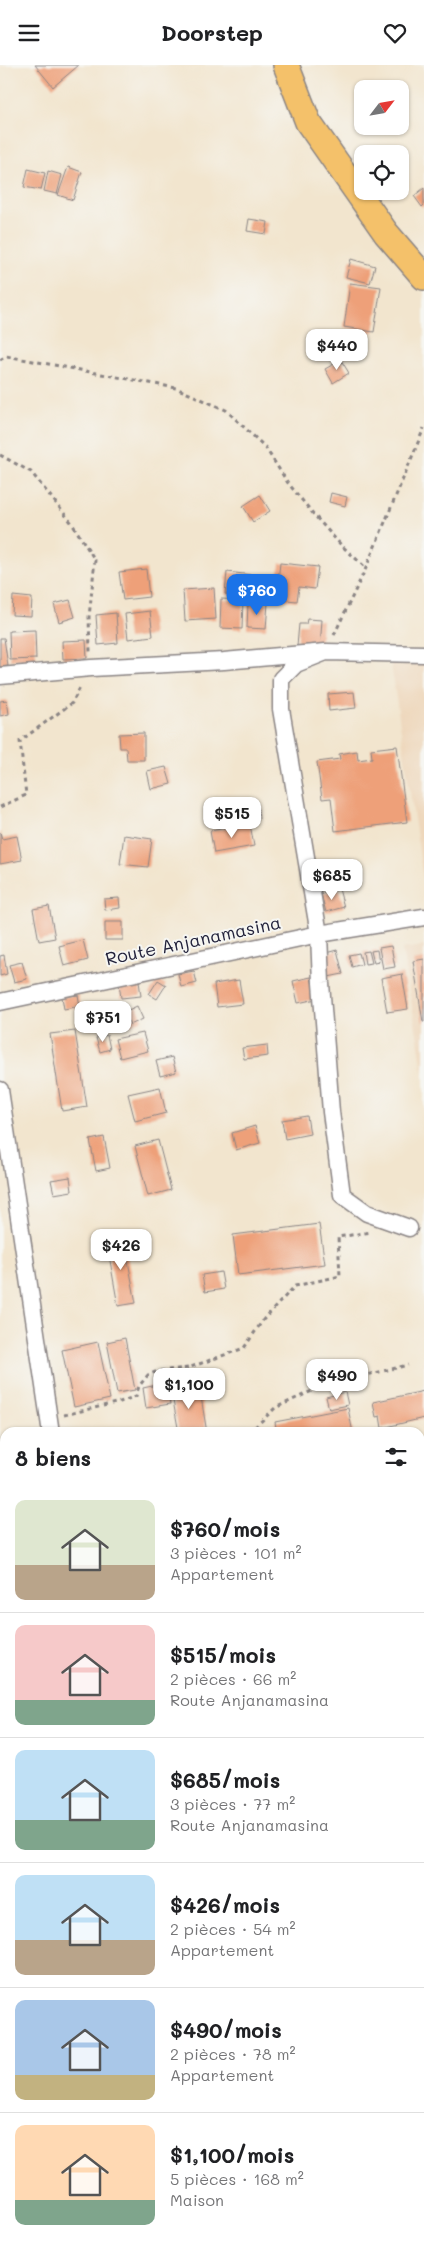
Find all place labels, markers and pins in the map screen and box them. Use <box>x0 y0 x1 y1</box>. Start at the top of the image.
pin: $440 <box>307 329 367 371</box>
pin: $760 <box>227 573 287 616</box>
pin: $515 <box>202 797 262 839</box>
pin: $685 <box>302 859 362 901</box>
pin: $751 <box>73 1001 133 1043</box>
pin: $426 <box>91 1229 151 1271</box>
pin: $490 <box>307 1359 367 1401</box>
pin: $1,100 <box>148 1367 230 1410</box>

